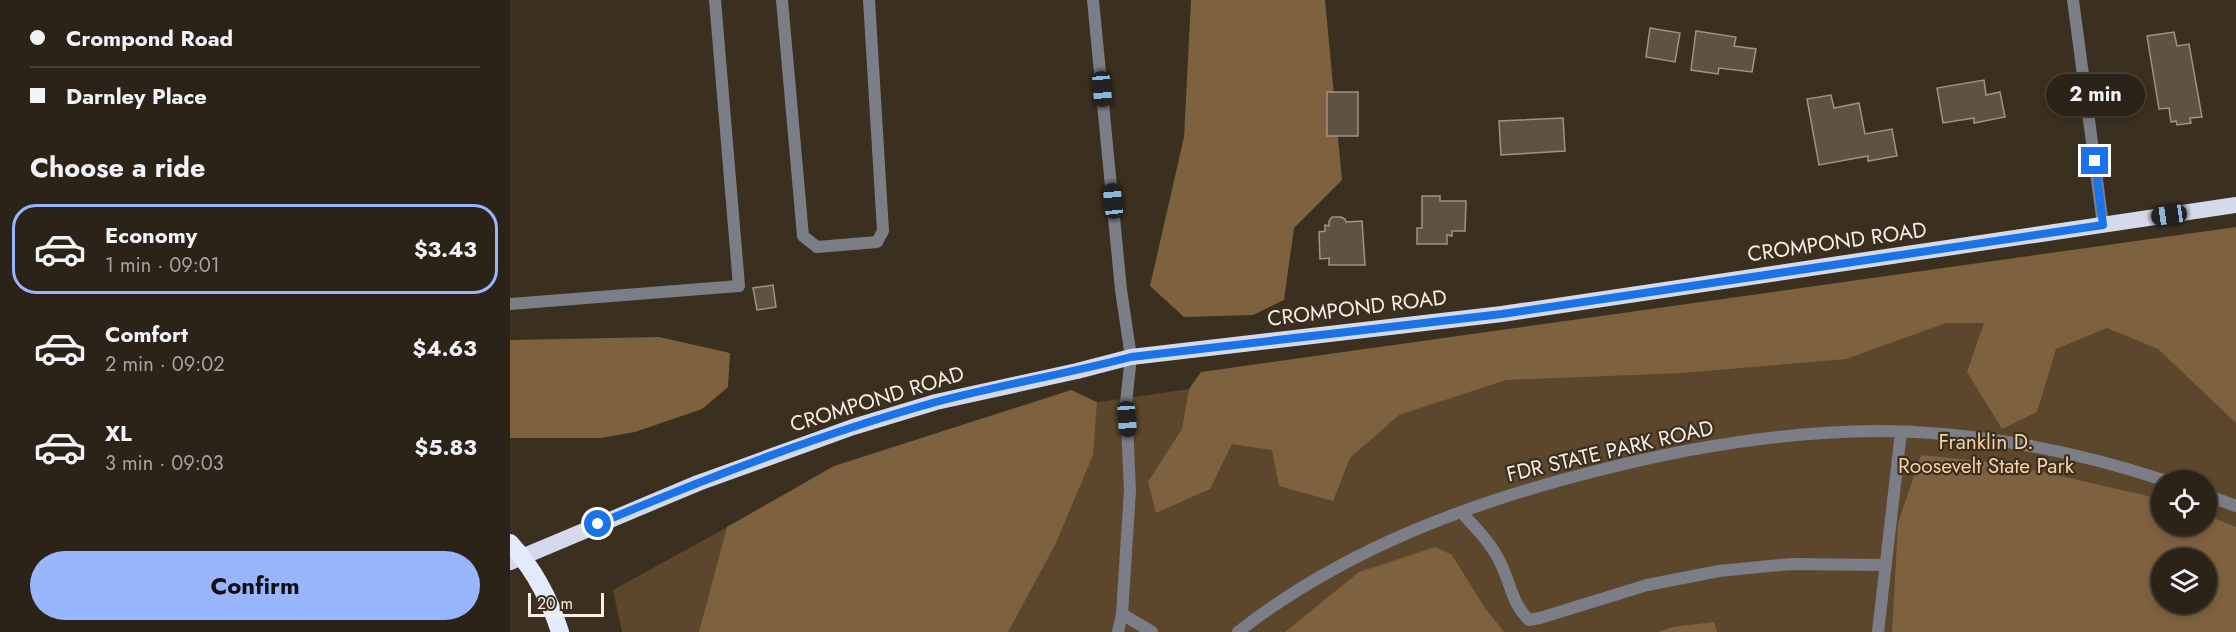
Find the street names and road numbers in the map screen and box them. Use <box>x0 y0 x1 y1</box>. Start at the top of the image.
street label: CROMPOND ROAD <box>1746 215 1928 269</box>
street label: CROMPOND ROAD <box>1266 282 1448 334</box>
street label: CROMPOND ROAD <box>786 358 968 440</box>
street label: FDR STATE PARK ROAD <box>1503 413 1717 489</box>

